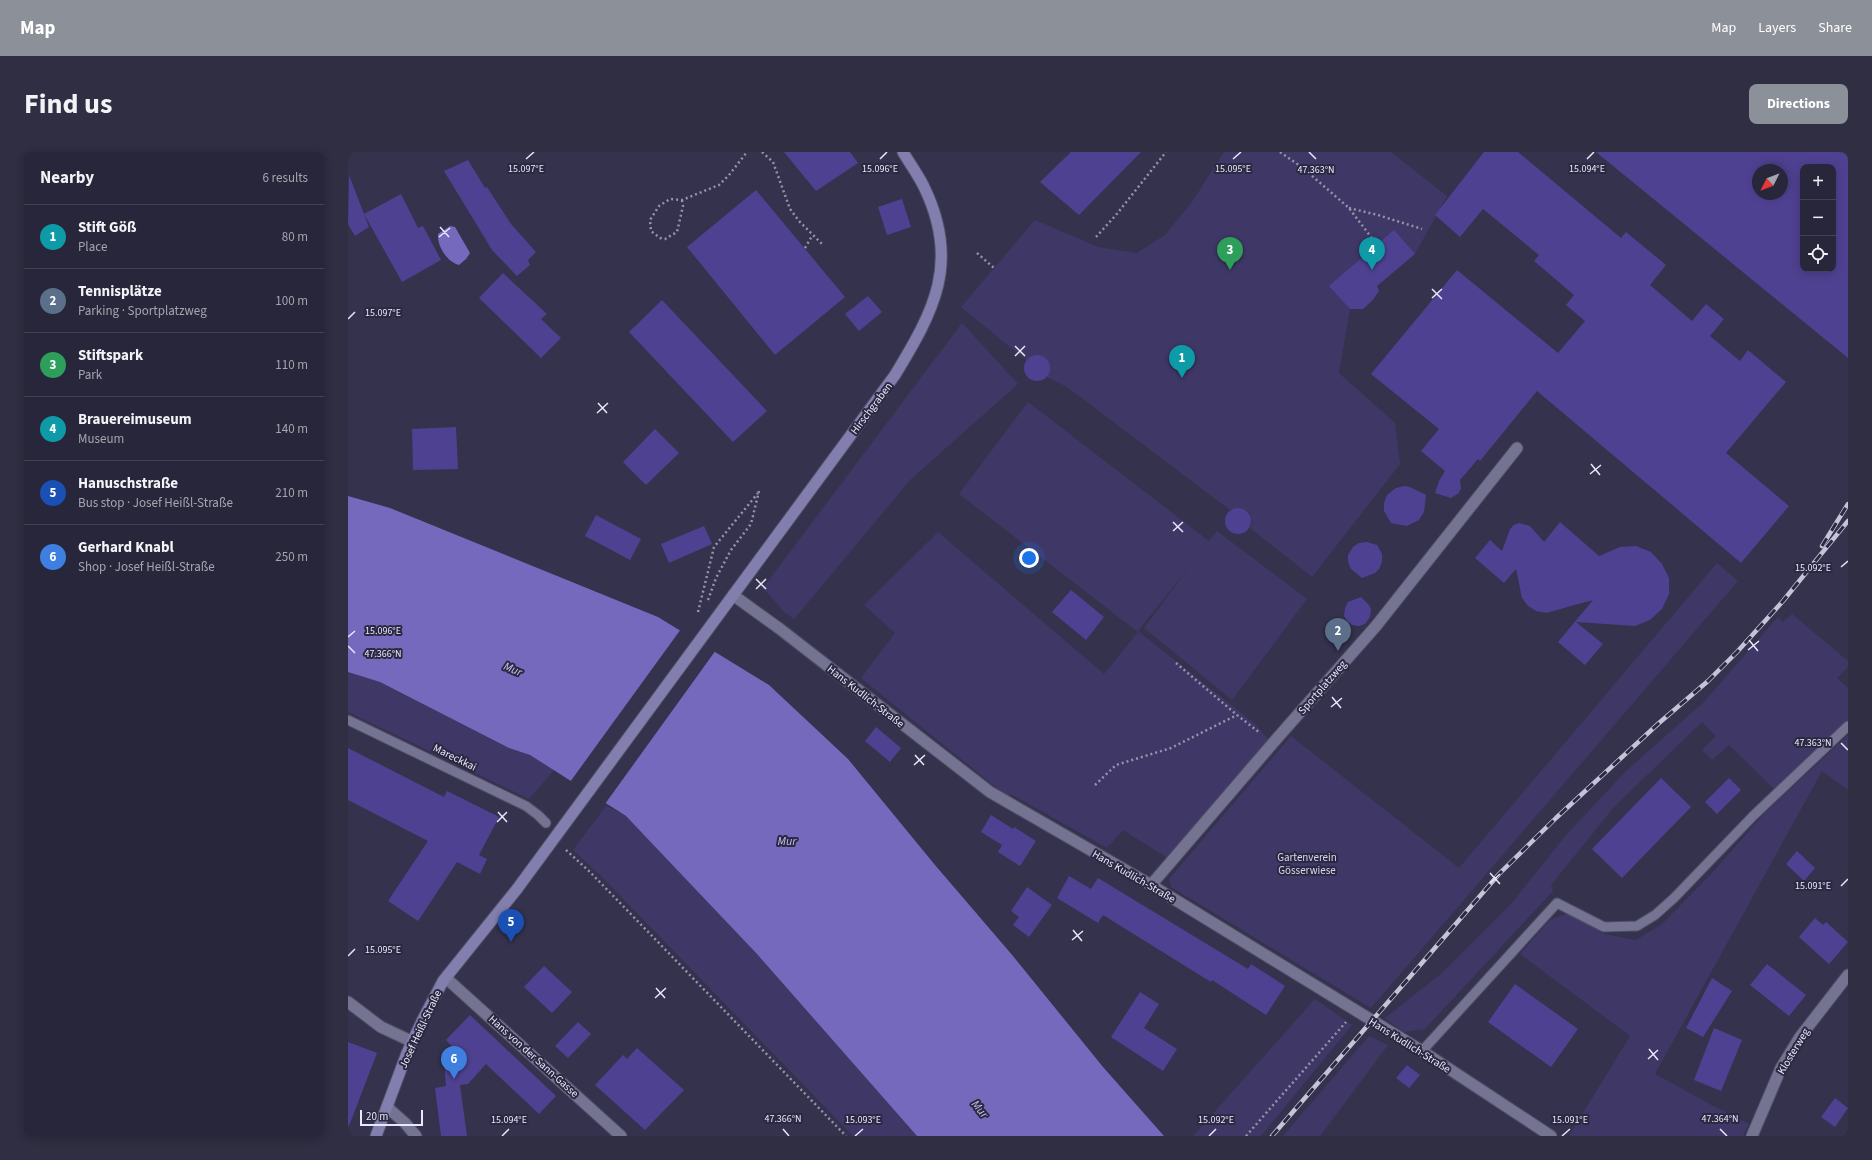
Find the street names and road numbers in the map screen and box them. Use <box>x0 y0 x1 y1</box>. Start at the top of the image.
street label: Hirschgraben <box>847 379 896 437</box>
street label: Sportplatzweg <box>1295 657 1350 718</box>
street label: Hans Kudlich-Straße <box>824 662 908 732</box>
street label: Mareckkai <box>430 740 479 774</box>
street label: Hans Kudlich-Straße <box>1089 846 1179 907</box>
street label: Josef Heißl-Straße <box>396 987 445 1071</box>
street label: Hans von der Sann-Gasse <box>485 1012 582 1101</box>
street label: Hans Kudlich-Straße <box>1366 1014 1454 1077</box>
street label: Klosterweg <box>1774 1025 1813 1077</box>

